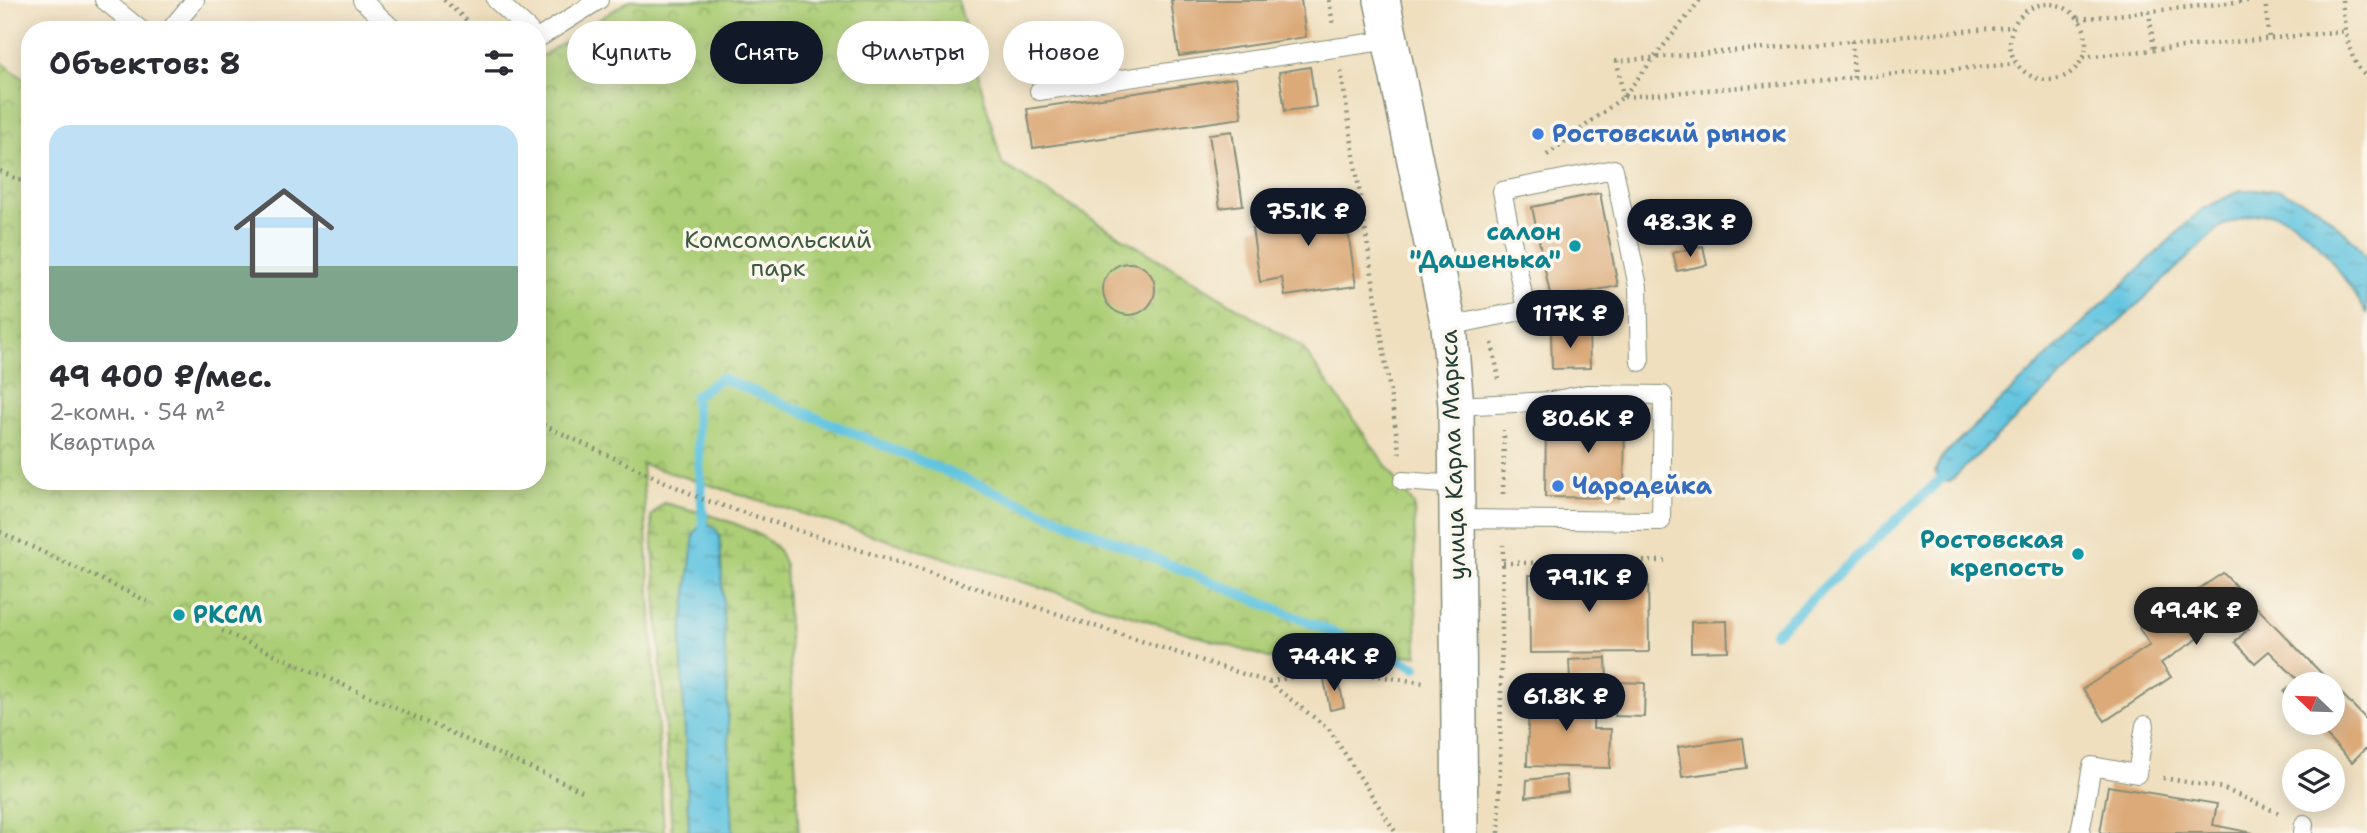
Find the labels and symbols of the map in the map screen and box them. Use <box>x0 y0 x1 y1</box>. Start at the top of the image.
place label: Ростовский рынок <box>1552 118 1786 150</box>
marker: Ростовский рынок <box>1530 126 1546 142</box>
pin: 75.1K ₽ <box>1243 188 1373 248</box>
pin: 48.3K ₽ <box>1625 200 1755 259</box>
place label: салон "Дашенька" <box>1409 216 1561 276</box>
park label: Комсомольский парк <box>684 224 872 284</box>
marker: салон "Дашенька" <box>1567 238 1583 254</box>
pin: 117K ₽ <box>1513 290 1627 350</box>
street label: улица Карла Маркса <box>1433 329 1473 581</box>
pin: 80.6K ₽ <box>1523 396 1653 455</box>
place label: Чародейка <box>1572 470 1713 502</box>
marker: Чародейка <box>1550 478 1566 494</box>
place label: Ростовская крепость <box>1920 524 2064 584</box>
marker: Ростовская крепость <box>2070 546 2086 562</box>
pin: 79.1K ₽ <box>1524 554 1654 614</box>
pin: 49.4K ₽ <box>2131 588 2261 647</box>
place label: РКСМ <box>193 599 263 631</box>
marker: РКСМ <box>171 607 187 623</box>
pin: 74.4K ₽ <box>1269 634 1399 693</box>
north arrow <box>2282 672 2345 735</box>
pin: 61.8K ₽ <box>1501 674 1631 733</box>

